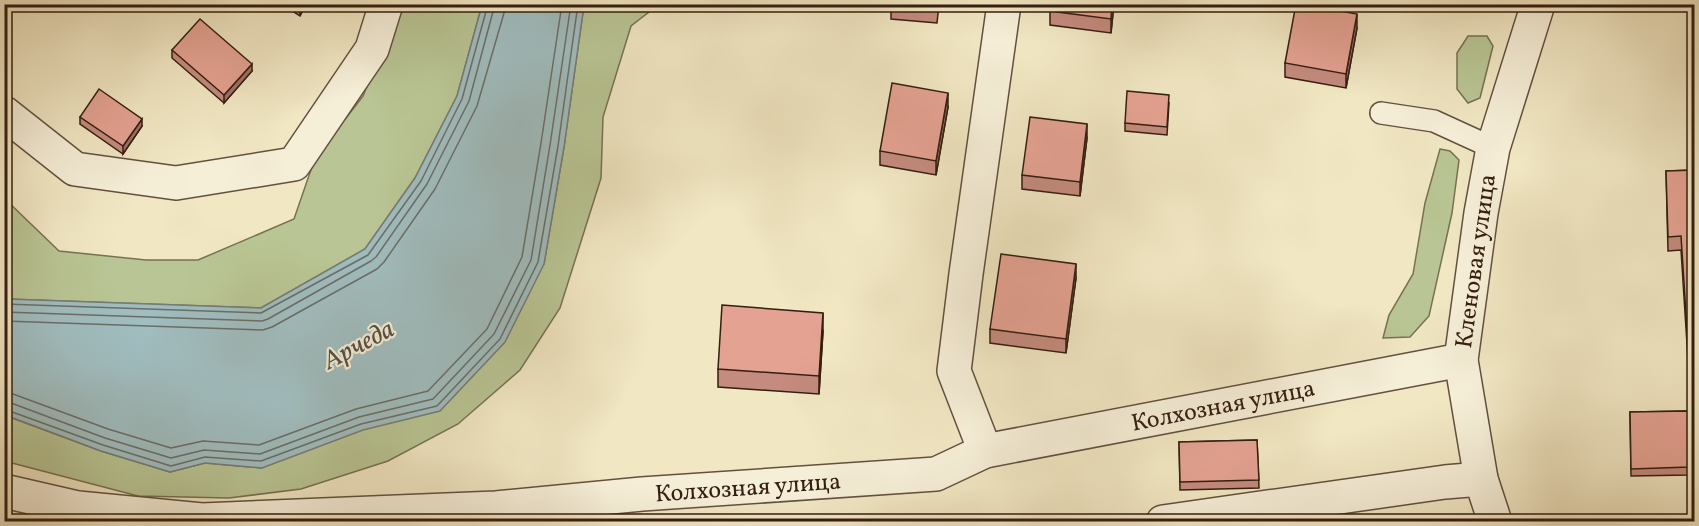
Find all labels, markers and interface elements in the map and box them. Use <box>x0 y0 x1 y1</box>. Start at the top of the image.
street label: Кленовая улица <box>1448 172 1506 351</box>
water label: Арчеда <box>316 312 401 380</box>
street label: Колхозная улица <box>1129 372 1318 441</box>
street label: Колхозная улица <box>654 466 842 512</box>

